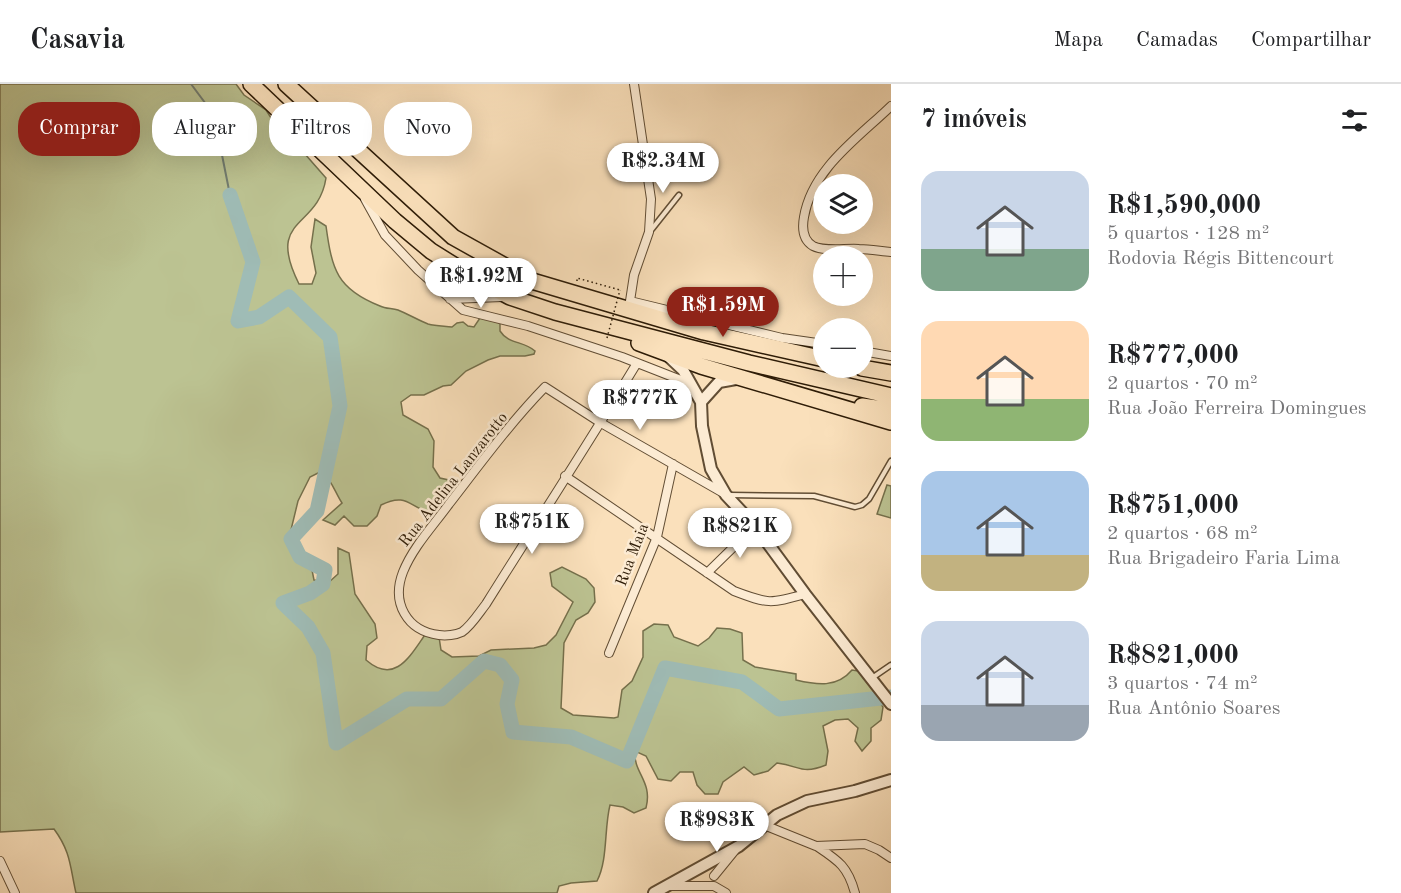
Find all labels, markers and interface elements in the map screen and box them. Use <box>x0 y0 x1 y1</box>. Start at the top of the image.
text: Casavia <box>30 27 125 55</box>
text: Mapa <box>1054 30 1103 51</box>
text: Camadas <box>1136 30 1218 51</box>
text: Compartilhar <box>1251 30 1371 51</box>
chip: Comprar <box>18 102 140 156</box>
chip: Alugar <box>152 102 257 156</box>
chip: Filtros <box>269 102 372 156</box>
chip: Novo <box>384 102 472 156</box>
icon: filters <box>1338 104 1371 137</box>
text: 7 imóveis <box>921 107 1027 133</box>
pin: R$2.34M <box>608 143 718 194</box>
text: R$2.34M <box>621 152 705 172</box>
map controls <box>813 174 873 378</box>
button: layers <box>813 174 873 234</box>
text: R$1,590,000 <box>1107 193 1261 219</box>
icon: home <box>969 195 1041 267</box>
text: 5 quartos · 128 m² <box>1107 224 1269 244</box>
button: + <box>813 246 873 306</box>
text: Rodovia Régis Bittencourt <box>1107 249 1334 269</box>
pin: R$1.92M <box>426 258 536 309</box>
text: R$1.92M <box>439 267 523 287</box>
pin: R$1.59M <box>668 287 778 338</box>
text: R$1.59M <box>681 296 765 316</box>
button: − <box>813 318 873 378</box>
text: R$777,000 <box>1107 343 1239 369</box>
icon: home <box>969 345 1041 417</box>
text: 2 quartos · 70 m² <box>1107 374 1258 394</box>
pin: R$777K <box>591 380 689 431</box>
text: R$777K <box>602 389 678 409</box>
text: Rua João Ferreira Domingues <box>1107 399 1367 419</box>
street label: Rua Adelina Lanzarotto <box>397 410 511 550</box>
text: R$751,000 <box>1107 493 1239 519</box>
icon: home <box>969 495 1041 567</box>
pin: R$751K <box>483 504 581 555</box>
pin: R$821K <box>691 508 789 559</box>
text: R$751K <box>494 513 570 533</box>
text: R$821K <box>702 517 778 537</box>
street label: Rua Maia <box>614 521 652 589</box>
text: 2 quartos · 68 m² <box>1107 524 1258 544</box>
text: Rua Brigadeiro Faria Lima <box>1107 549 1340 569</box>
text: R$821,000 <box>1107 643 1239 669</box>
icon: home <box>969 645 1041 717</box>
text: 3 quartos · 74 m² <box>1107 674 1258 694</box>
text: Rua Antônio Soares <box>1107 699 1280 719</box>
pin: R$983K <box>668 802 766 853</box>
text: R$983K <box>679 811 755 831</box>

